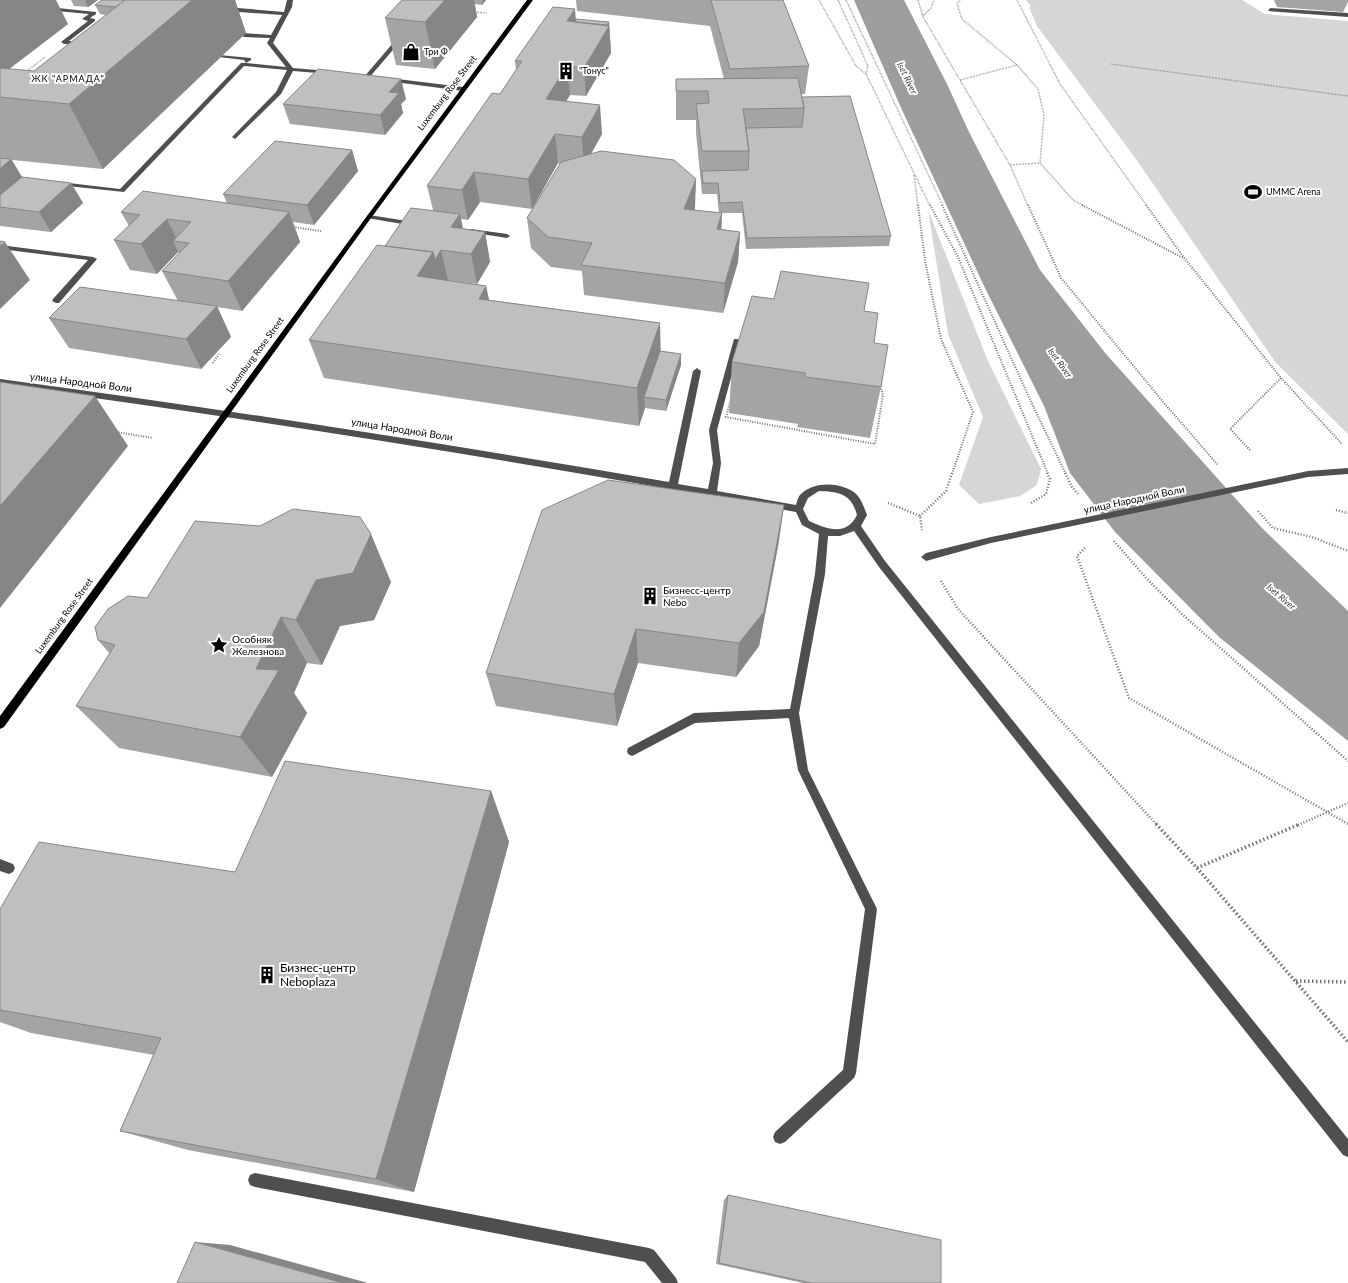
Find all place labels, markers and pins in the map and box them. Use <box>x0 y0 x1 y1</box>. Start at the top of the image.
shop icon: Три Ф <box>401 42 421 62</box>
place label: Три Ф <box>424 46 448 57</box>
building icon: "Тонус" <box>556 61 576 81</box>
place label: "Тонус" <box>579 65 609 76</box>
sports icon: UMMC Arena <box>1243 182 1263 202</box>
place label: UMMC Arena <box>1266 186 1321 197</box>
place label: Бизнесс-центр Nebo <box>663 584 731 608</box>
building icon: Бизнесс-центр Nebo <box>640 586 660 606</box>
place label: Особняк Железнова <box>232 633 284 657</box>
place icon: Особняк Железнова <box>209 635 229 655</box>
place label: Бизнес-центр Neboplaza <box>280 960 356 989</box>
building icon: Бизнес-центр Neboplaza <box>257 965 277 985</box>

